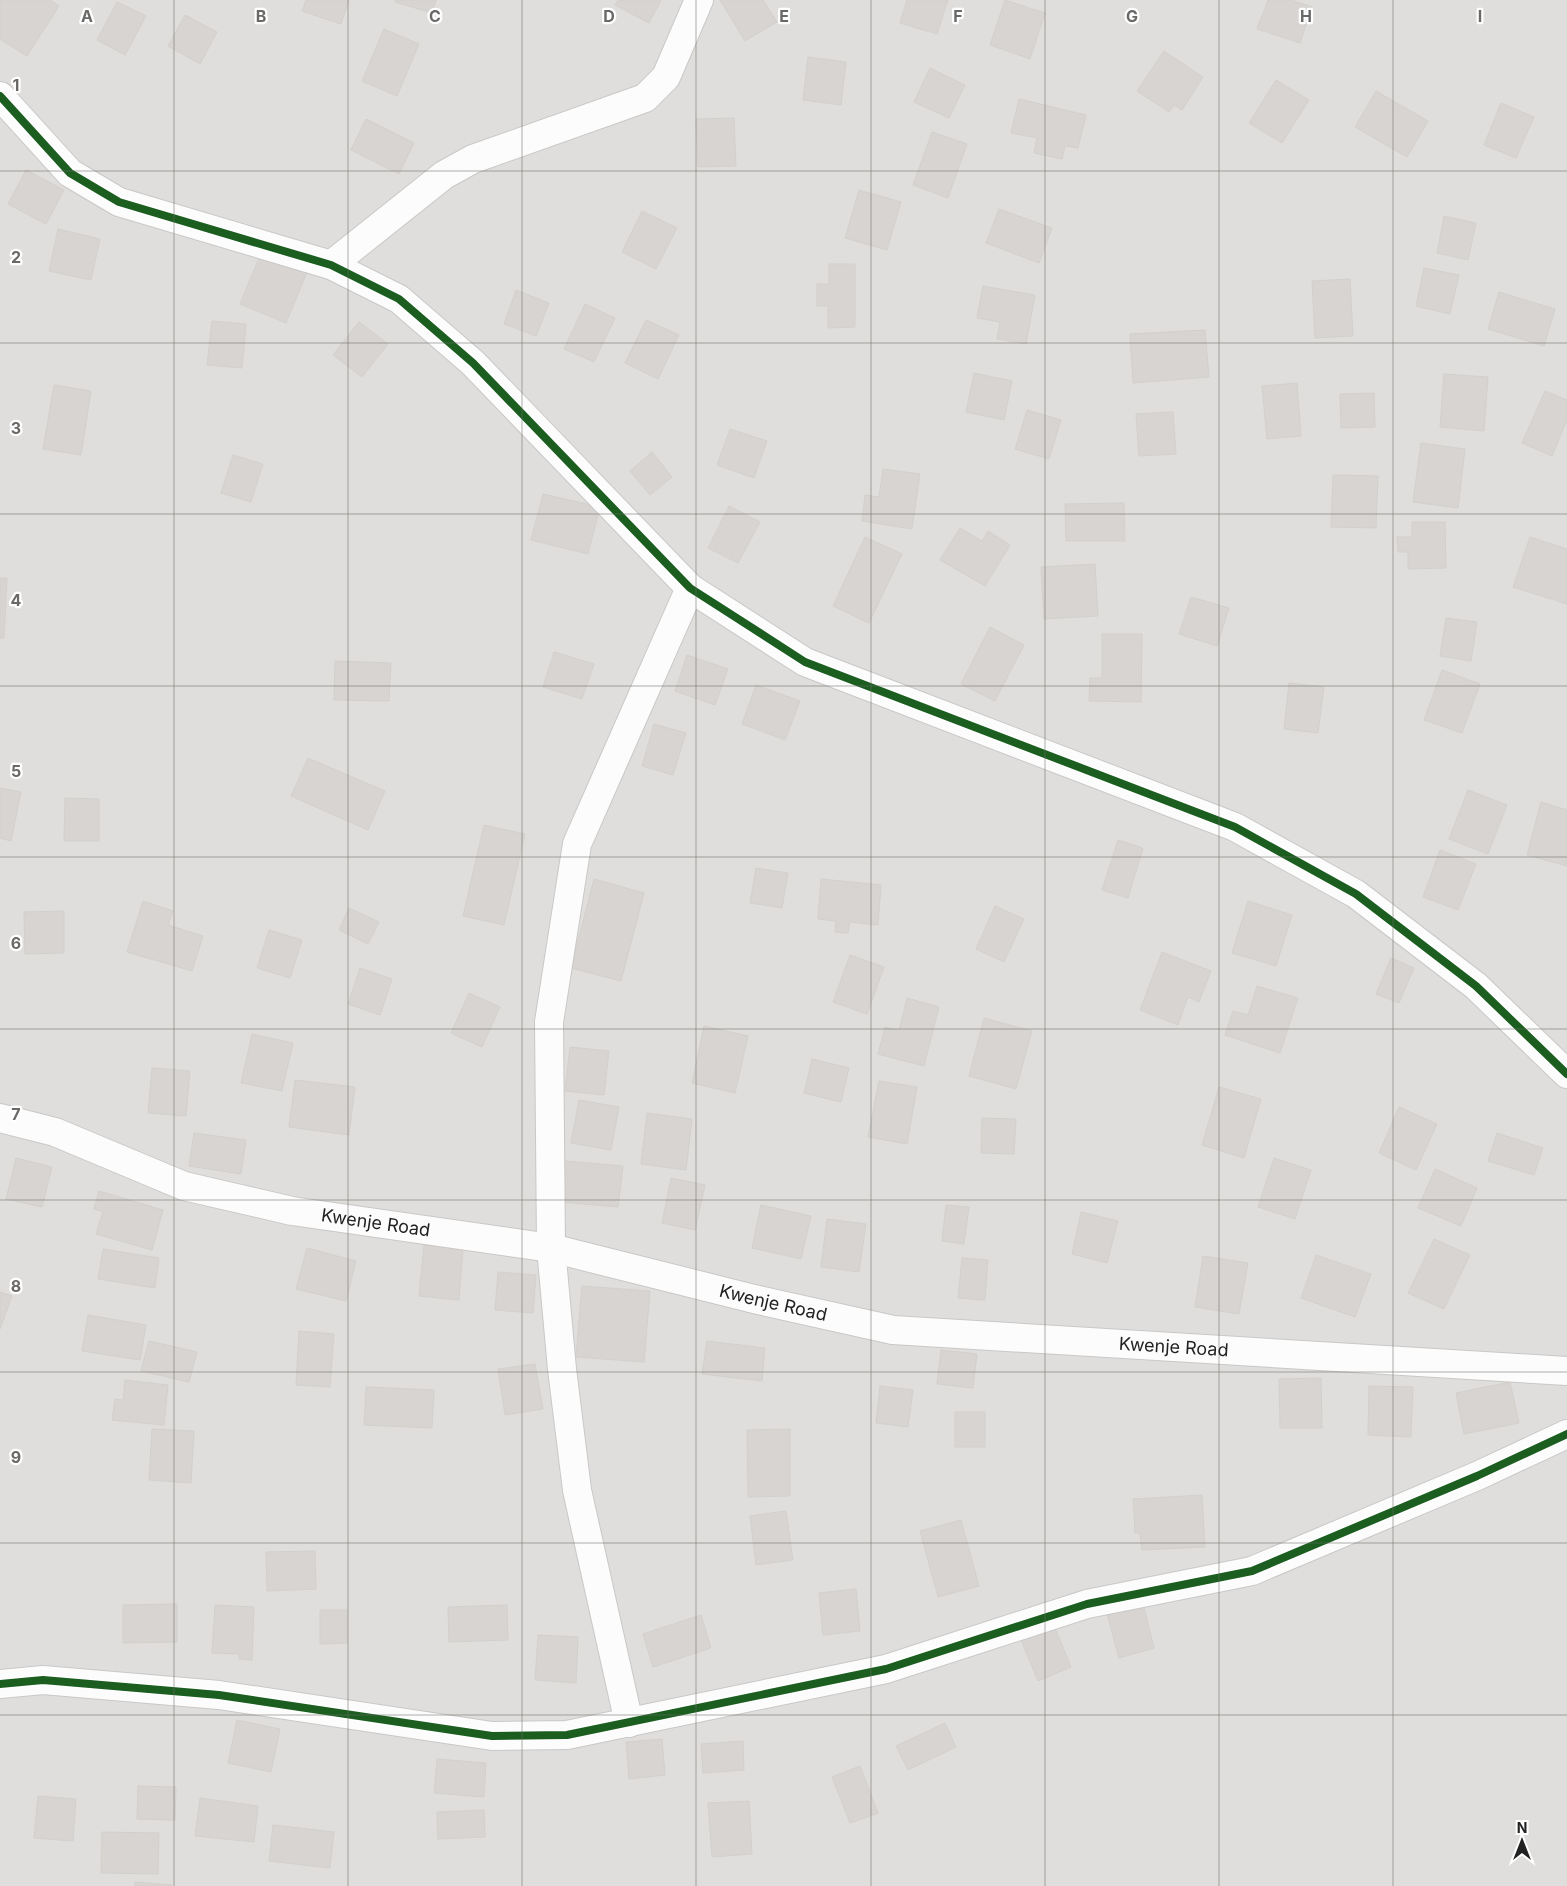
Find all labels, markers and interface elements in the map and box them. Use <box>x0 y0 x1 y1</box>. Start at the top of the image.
text: A <box>81 6 93 26</box>
text: B <box>256 6 266 26</box>
text: C <box>429 6 441 26</box>
text: D <box>603 6 615 26</box>
text: E <box>779 6 789 26</box>
text: F <box>953 6 963 26</box>
text: G <box>1126 6 1138 26</box>
text: H <box>1300 6 1312 26</box>
text: I <box>1478 6 1482 26</box>
text: 1 <box>13 75 19 95</box>
text: 2 <box>11 247 21 267</box>
text: 3 <box>11 418 21 438</box>
text: 4 <box>11 590 22 610</box>
text: 5 <box>11 761 21 781</box>
text: 6 <box>11 933 21 953</box>
text: 7 <box>11 1104 21 1124</box>
street label: Kwenje Road <box>320 1204 432 1241</box>
text: 8 <box>11 1276 21 1296</box>
street label: Kwenje Road <box>717 1280 829 1325</box>
street label: Kwenje Road <box>1118 1333 1229 1360</box>
text: 9 <box>11 1447 21 1467</box>
north arrow <box>1497 1816 1547 1866</box>
text: N <box>1517 1819 1527 1836</box>

